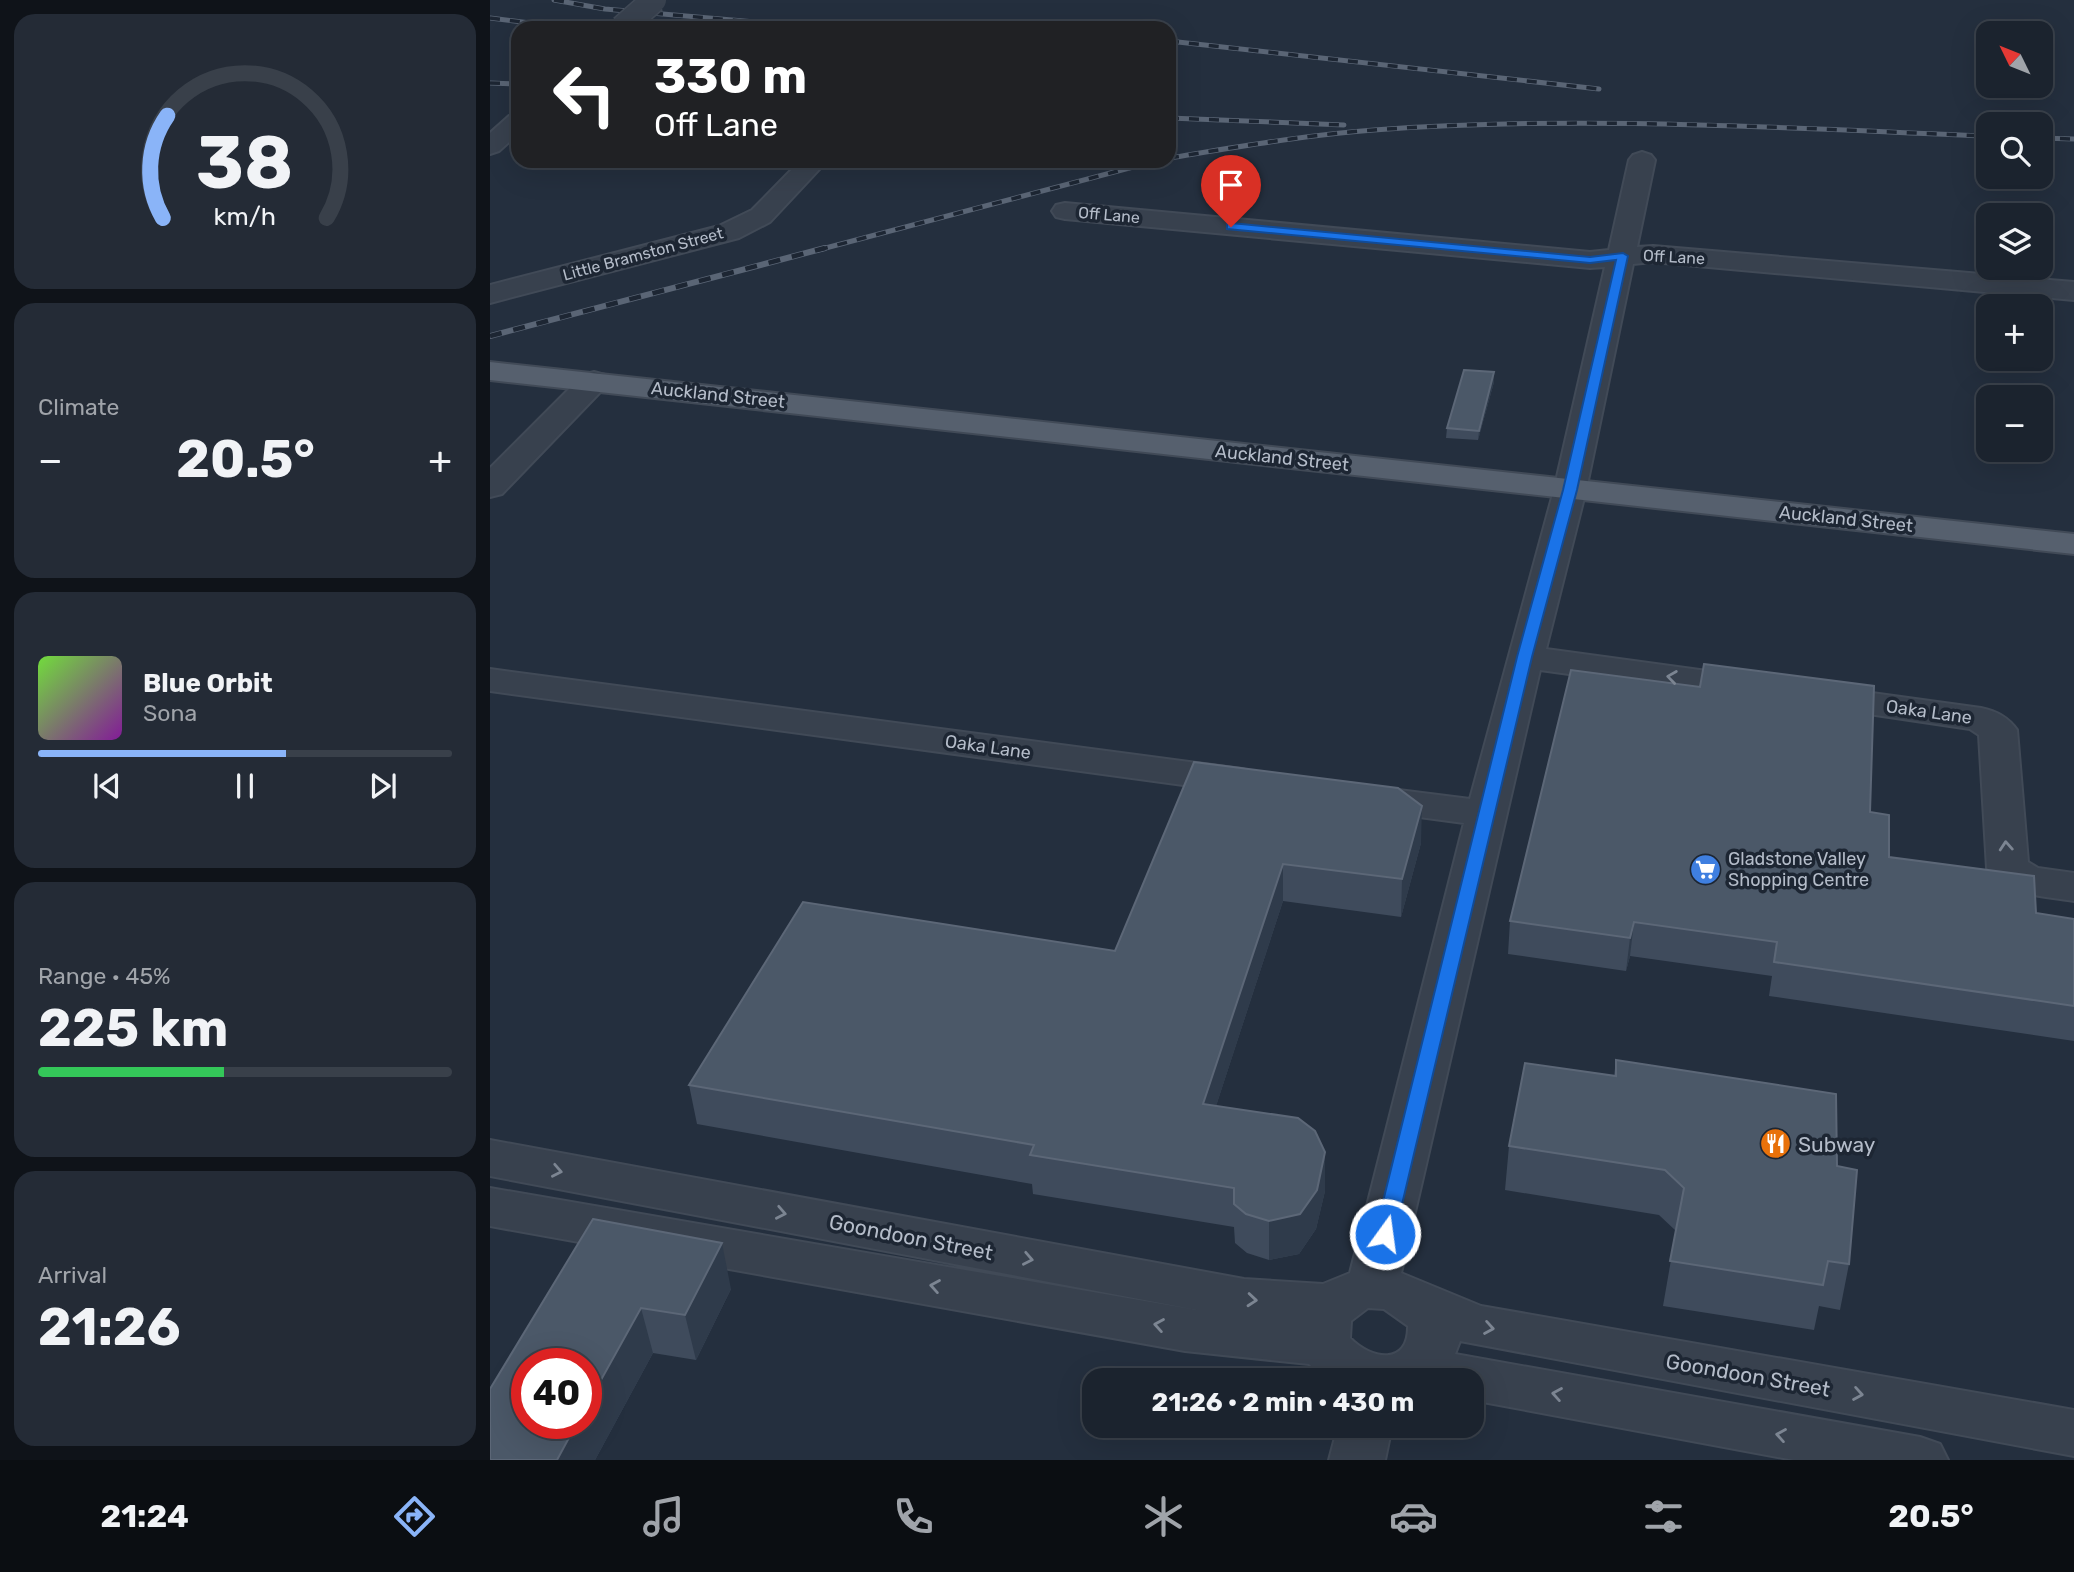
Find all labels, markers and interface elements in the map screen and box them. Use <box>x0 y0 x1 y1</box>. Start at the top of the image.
north arrow <box>1976 21 2053 98</box>
map controls <box>1976 21 2053 462</box>
text: 330 m <box>654 47 807 105</box>
icon: left <box>539 49 630 140</box>
text: Off Lane <box>654 106 778 144</box>
button: search <box>1976 112 2053 189</box>
text: 38 <box>196 120 294 206</box>
pin <box>1201 155 1261 227</box>
icon: arrive <box>1212 166 1250 204</box>
text: km/h <box>214 201 276 230</box>
street label: Off Lane <box>1077 203 1141 227</box>
button: layers <box>1976 203 2053 280</box>
street label: Little Bramston Street <box>561 223 725 285</box>
street label: Off Lane <box>1643 246 1705 268</box>
button: + <box>1976 294 2053 371</box>
street label: Auckland Street <box>650 377 786 413</box>
button: − <box>1976 385 2053 462</box>
text: Climate <box>38 393 119 421</box>
text: 20.5° <box>176 428 315 490</box>
text: − <box>38 437 63 483</box>
text: + <box>428 437 452 483</box>
street label: Auckland Street <box>1214 440 1350 476</box>
street label: Auckland Street <box>1778 501 1914 537</box>
text: Blue Orbit <box>143 668 273 699</box>
one-way arrow <box>1666 670 1678 685</box>
street label: Oaka Lane <box>1885 695 1973 729</box>
text: Sona <box>143 699 197 727</box>
street label: Oaka Lane <box>944 730 1032 764</box>
icon: previous <box>88 767 126 805</box>
icon: pause <box>226 767 264 805</box>
icon: next <box>364 767 402 805</box>
one-way arrow <box>1999 840 2014 851</box>
place label: Gladstone Valley Shopping Centre <box>1728 848 1869 891</box>
supermarket icon: Gladstone Valley Shopping Centre <box>1688 852 1722 886</box>
text: Range · 45% <box>38 962 171 990</box>
text: 225 km <box>38 997 228 1059</box>
restaurant icon: Subway <box>1758 1127 1792 1161</box>
place label: Subway <box>1798 1132 1876 1157</box>
one-way arrow <box>551 1163 563 1178</box>
position arrow <box>1348 1197 1422 1271</box>
one-way arrow <box>775 1204 787 1219</box>
street label: Goondoon Street <box>827 1209 995 1265</box>
one-way arrow <box>1022 1251 1034 1266</box>
text: Arrival <box>38 1261 107 1289</box>
one-way arrow <box>929 1279 941 1294</box>
one-way arrow <box>1246 1292 1258 1307</box>
text: 21:26 <box>38 1296 180 1358</box>
one-way arrow <box>1153 1318 1165 1333</box>
one-way arrow <box>1483 1320 1495 1335</box>
speed limit sign: 40 <box>511 1348 602 1439</box>
street label: Goondoon Street <box>1664 1348 1832 1402</box>
one-way arrow <box>1852 1386 1864 1401</box>
text: 21:26 · 2 min · 430 m <box>1152 1387 1414 1418</box>
one-way arrow <box>1551 1387 1563 1402</box>
one-way arrow <box>1775 1428 1787 1443</box>
icon: directions <box>390 1492 439 1541</box>
icon: music <box>639 1492 688 1541</box>
icon: phone <box>889 1492 938 1541</box>
icon: climate <box>1139 1492 1188 1541</box>
icon: car <box>1389 1492 1438 1541</box>
icon: filters <box>1639 1492 1688 1541</box>
text: 21:24 <box>100 1497 189 1535</box>
text: 20.5° <box>1888 1497 1974 1535</box>

